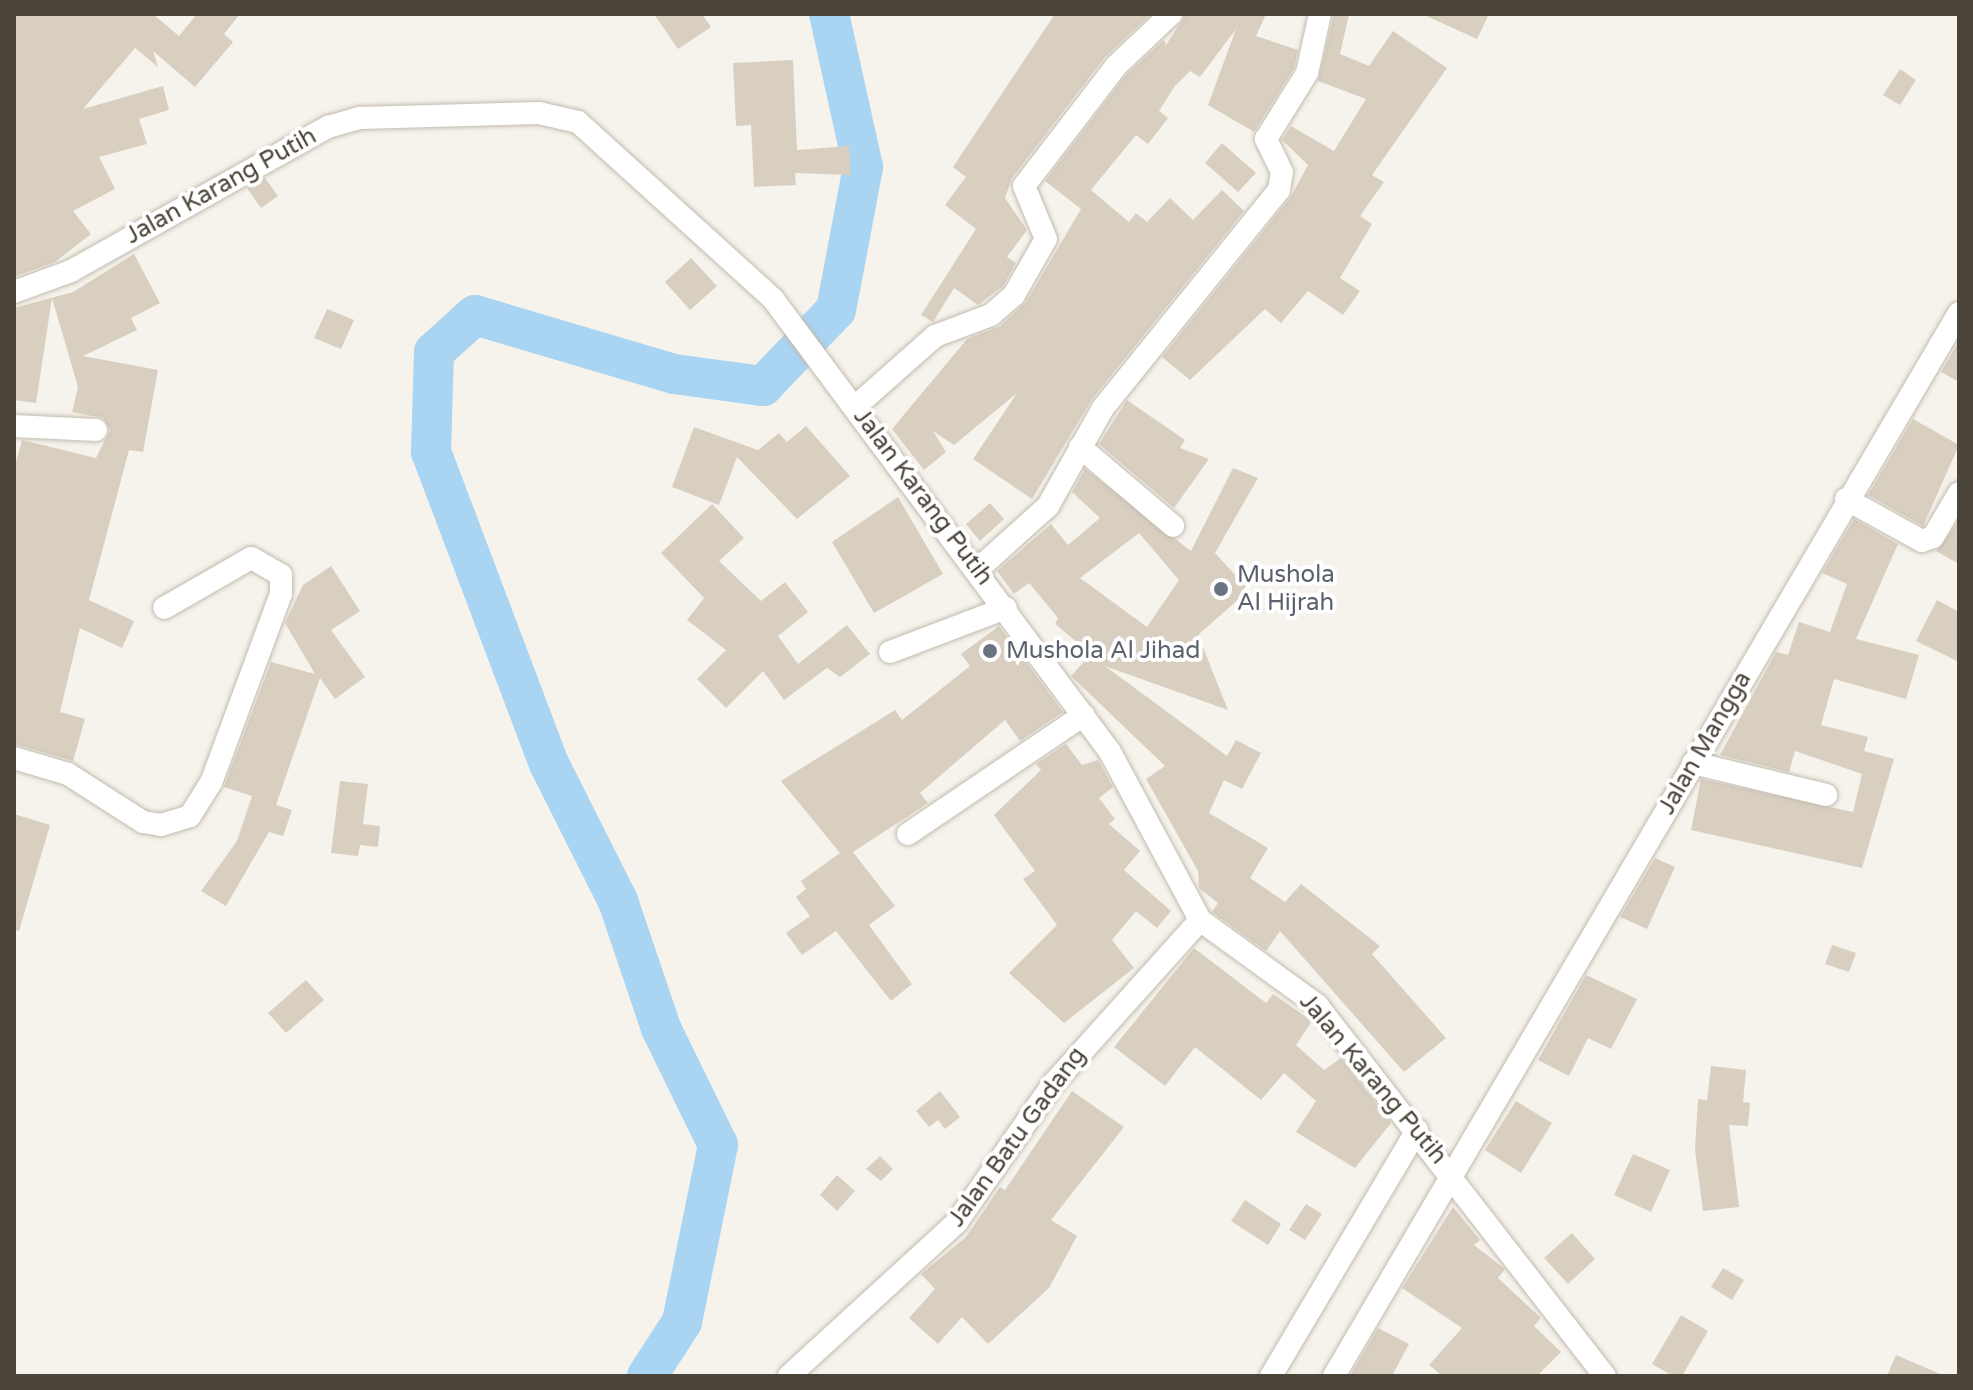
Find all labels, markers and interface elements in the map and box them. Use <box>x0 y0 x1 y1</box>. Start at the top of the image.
street label: Jalan Karang Putih <box>121 122 321 250</box>
street label: Jalan Karang Putih <box>847 403 999 591</box>
place label: Mushola Al Hijrah <box>1237 561 1335 617</box>
marker: Mushola Al Hijrah <box>1212 580 1230 598</box>
place label: Mushola Al Jihad <box>1006 637 1200 665</box>
marker: Mushola Al Jihad <box>981 642 999 660</box>
street label: Jalan Mangga <box>1653 666 1757 820</box>
street label: Jalan Karang Putih <box>1293 988 1453 1170</box>
street label: Jalan Batu Gadang <box>942 1042 1092 1232</box>

